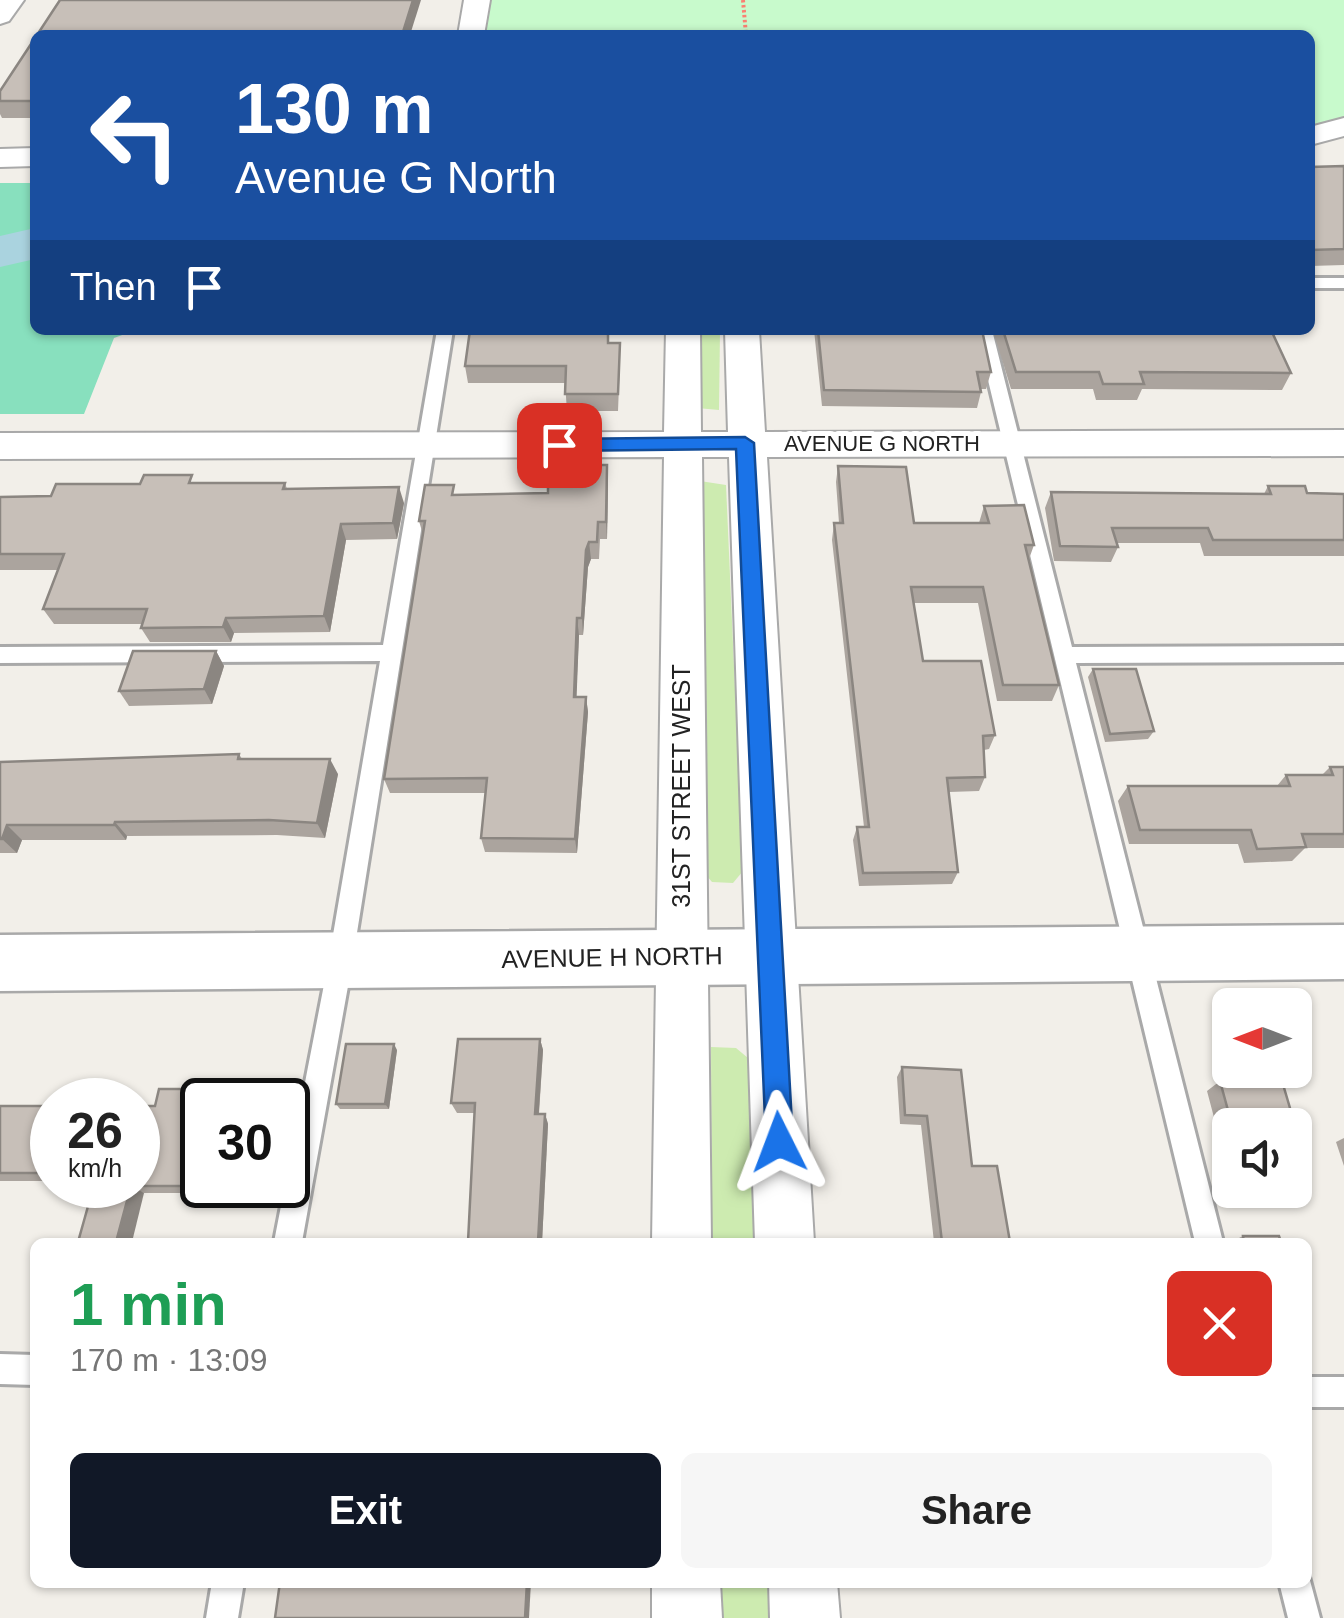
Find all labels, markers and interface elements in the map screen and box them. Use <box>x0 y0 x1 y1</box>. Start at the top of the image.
icon: left <box>70 70 200 200</box>
text: 130 m <box>235 70 433 148</box>
text: Avenue G North <box>235 152 557 203</box>
icon: arrive <box>177 260 232 315</box>
text: Then <box>70 266 157 308</box>
pin <box>517 403 602 488</box>
icon: arrive <box>532 418 587 473</box>
street label: AVENUE G NORTH <box>784 431 980 456</box>
street label: 31ST STREET WEST <box>667 664 695 908</box>
street label: AVENUE H NORTH <box>501 941 723 973</box>
north arrow <box>1212 988 1312 1088</box>
map controls <box>1212 988 1312 1208</box>
speed limit sign: 30 <box>180 1078 310 1208</box>
position arrow <box>727 1090 831 1194</box>
text: 26 <box>67 1103 123 1159</box>
button: sound <box>1212 1108 1312 1208</box>
text: km/h <box>68 1154 122 1182</box>
text: 1 min <box>70 1271 227 1338</box>
button: close <box>1167 1271 1272 1376</box>
text: 170 m · 13:09 <box>70 1342 267 1378</box>
button: Exit <box>70 1453 661 1568</box>
button: Share <box>681 1453 1272 1568</box>

